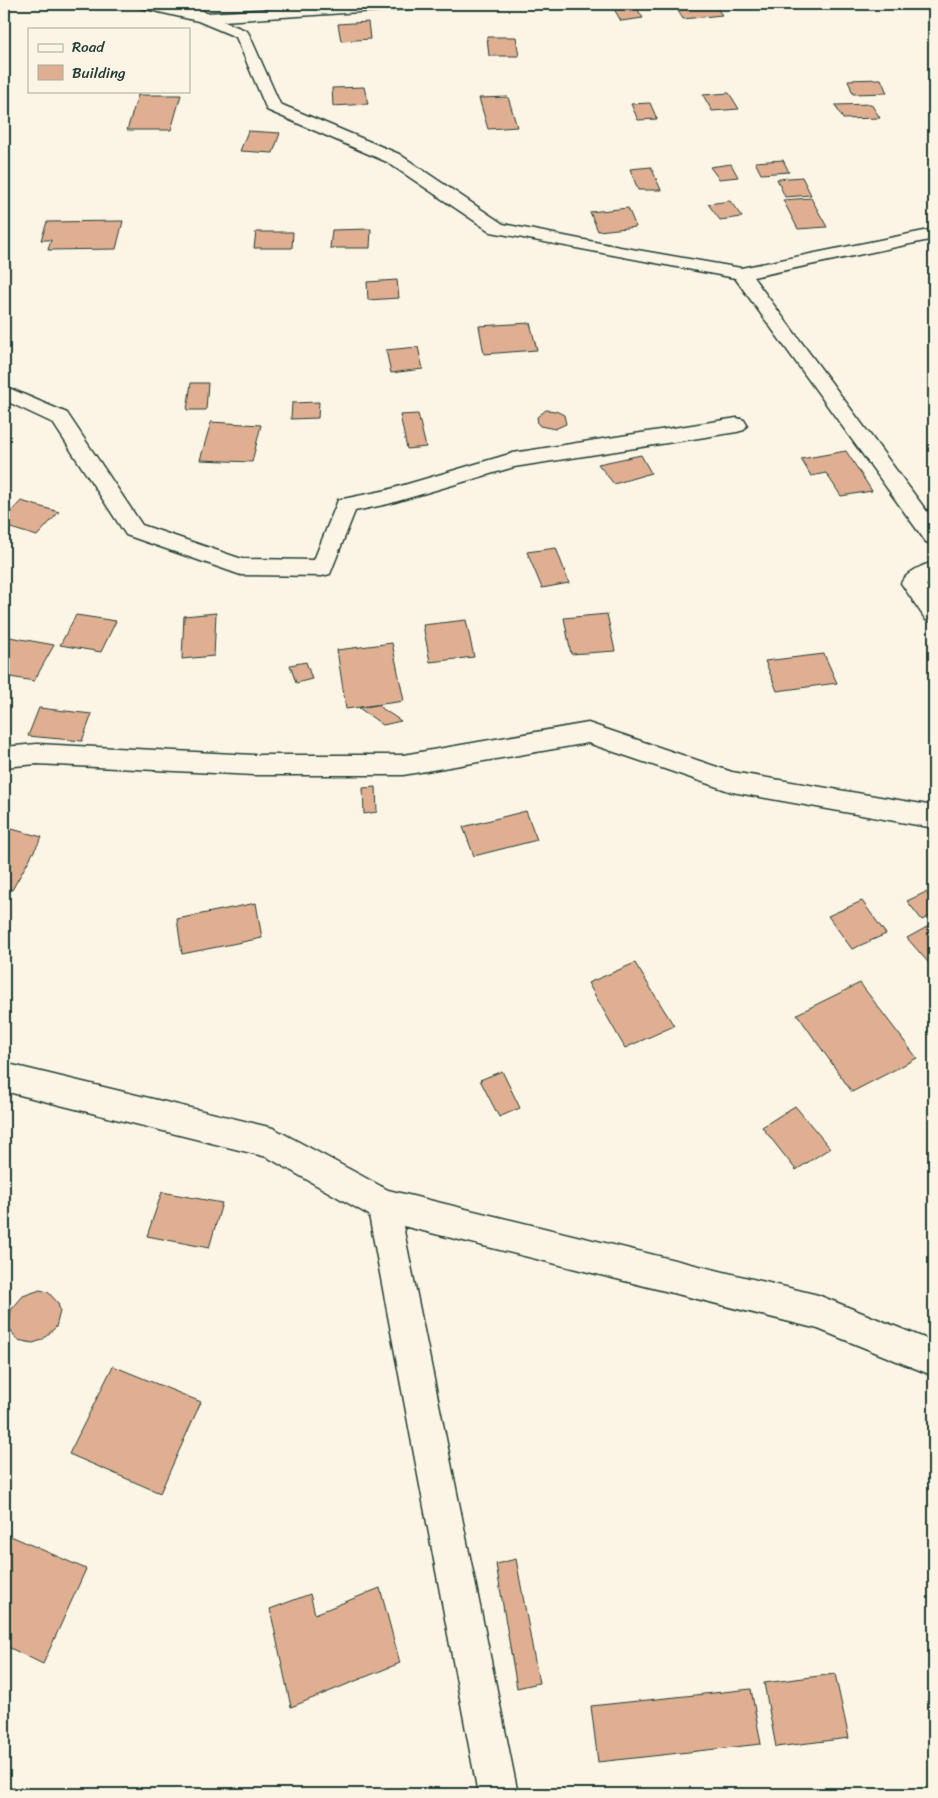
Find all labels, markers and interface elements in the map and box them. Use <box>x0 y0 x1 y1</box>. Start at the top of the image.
legend <box>28 28 190 92</box>
text: Road <box>72 34 105 60</box>
text: Building <box>72 60 126 86</box>

